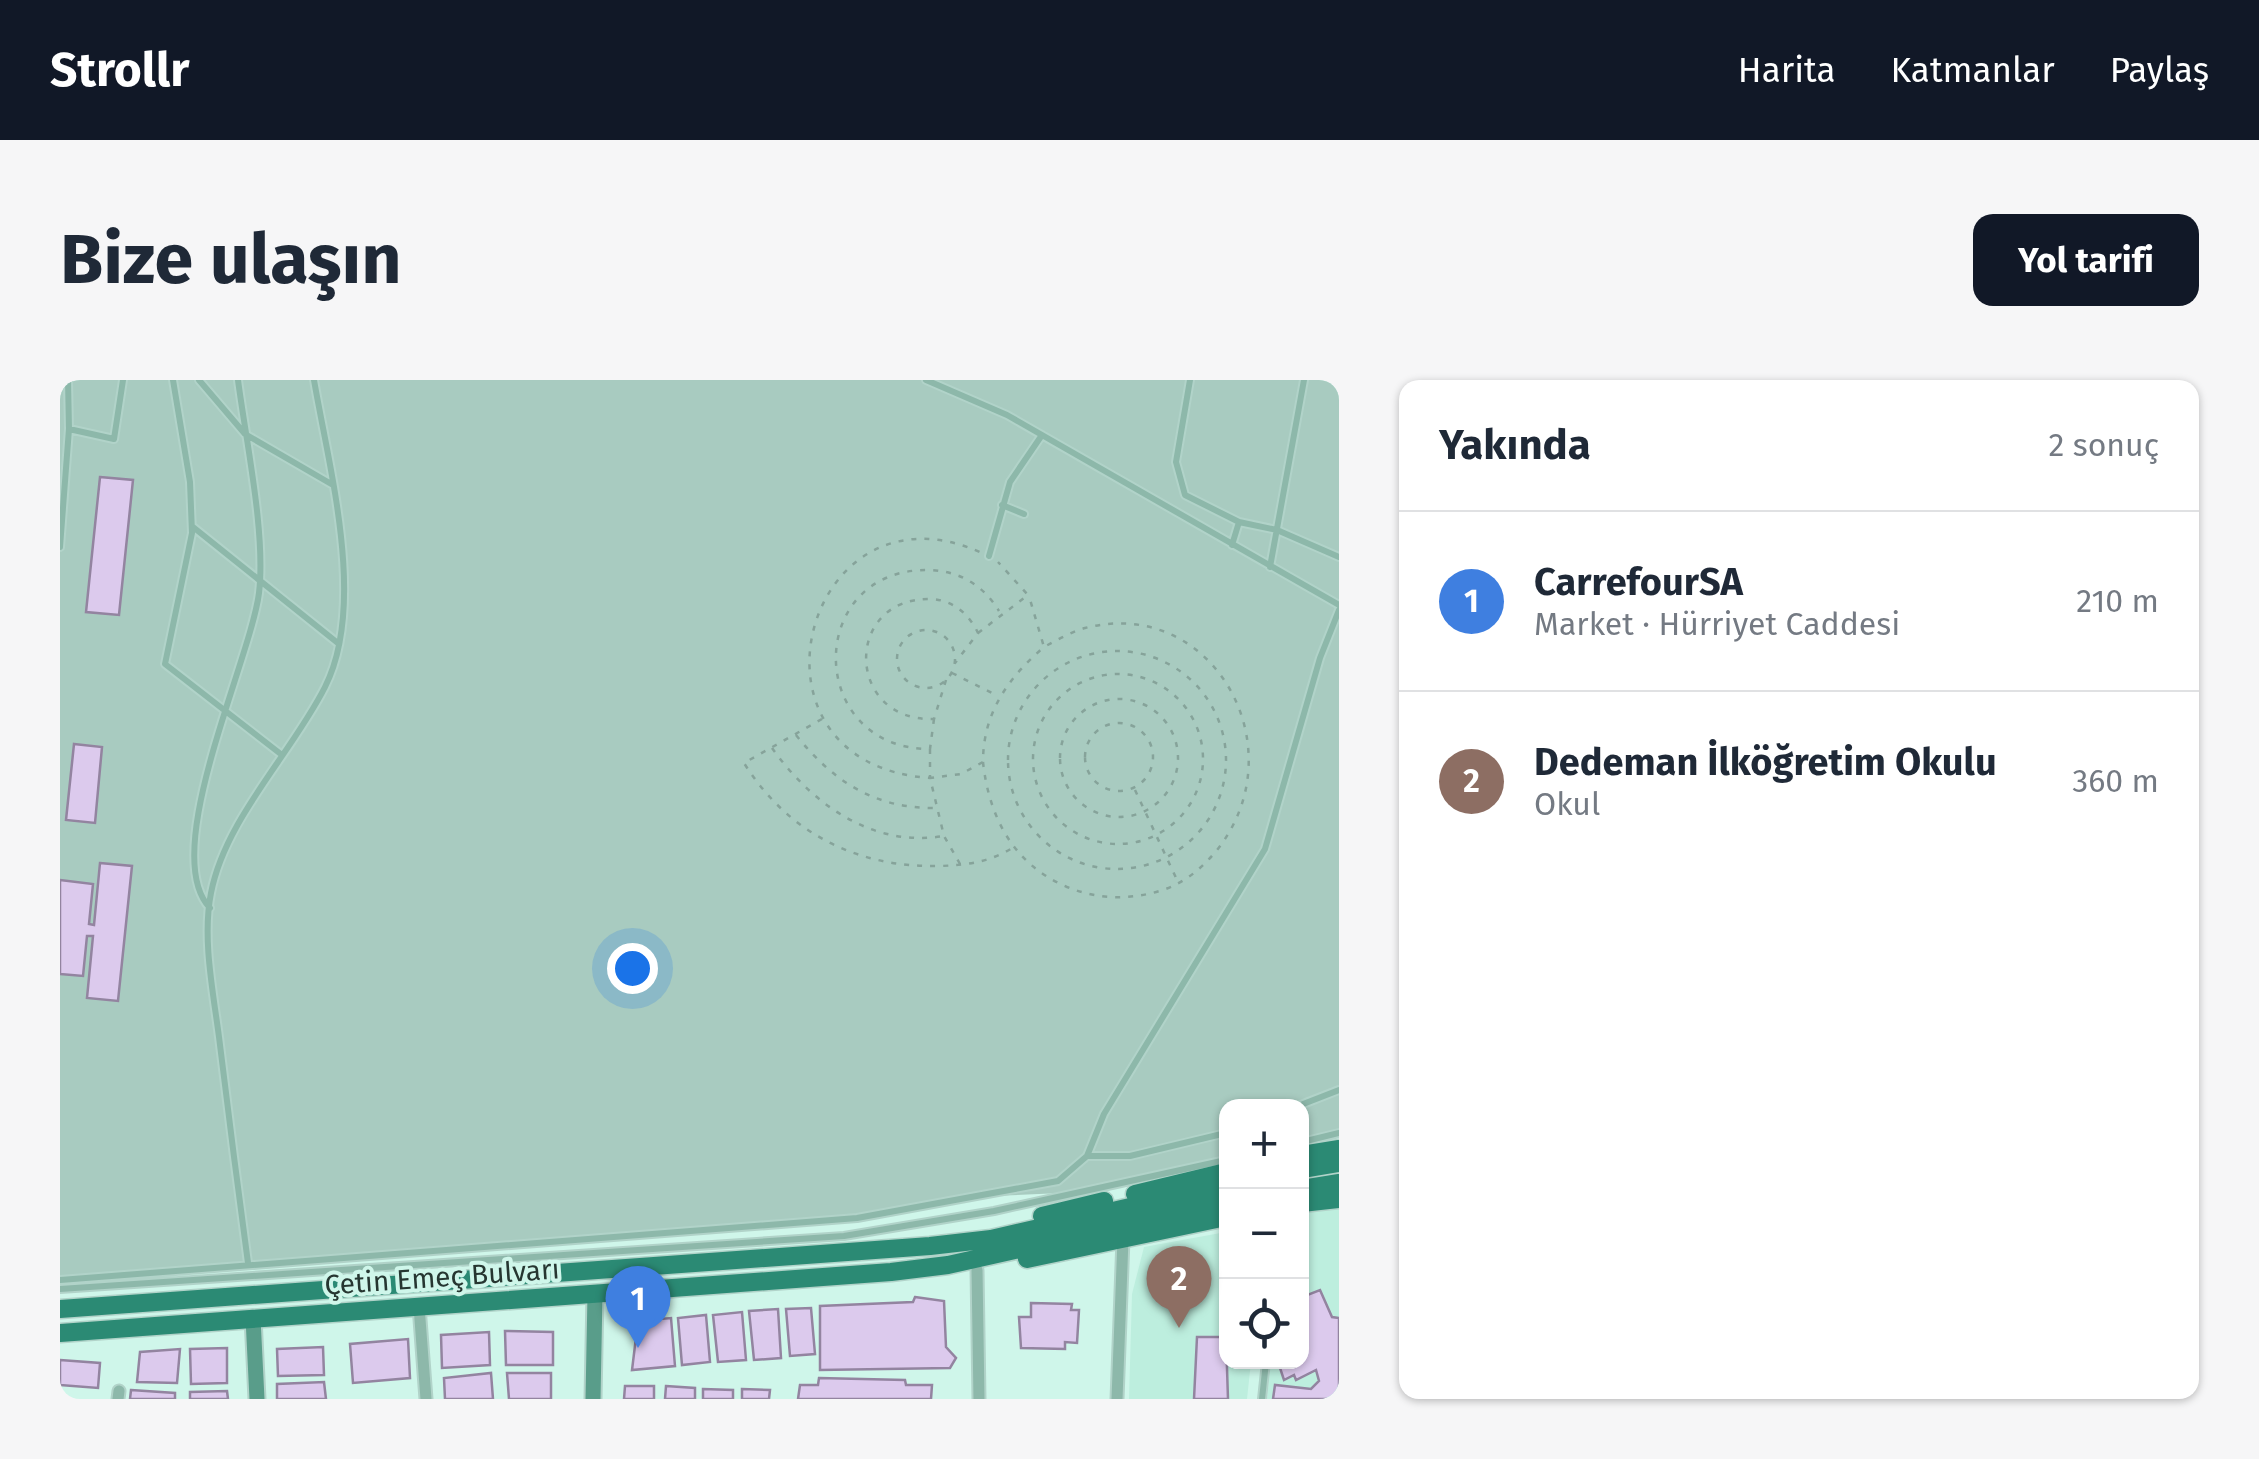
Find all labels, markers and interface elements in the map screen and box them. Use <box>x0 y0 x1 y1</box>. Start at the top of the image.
text: Strollr <box>50 41 190 99</box>
text: Harita <box>1738 49 1836 91</box>
text: Katmanlar <box>1891 49 2055 91</box>
text: Paylaş <box>2110 49 2209 91</box>
button: Yol tarifi <box>1973 214 2199 306</box>
text: Bize ulaşın <box>60 218 402 302</box>
text: Yakında <box>1439 420 1591 470</box>
text: 2 sonuç <box>2048 426 2159 464</box>
text: CarrefourSA <box>1534 559 1743 605</box>
text: 1 <box>1464 582 1479 620</box>
text: 210 m <box>2076 582 2159 620</box>
text: Market · Hürriyet Caddesi <box>1534 605 1900 643</box>
text: Dedeman İlköğretim Okulu <box>1534 739 1997 785</box>
text: 2 <box>1463 762 1480 800</box>
text: 360 m <box>2072 762 2159 800</box>
text: Okul <box>1534 785 1600 823</box>
your location <box>607 943 658 994</box>
map controls <box>1219 1099 1309 1369</box>
button: + <box>1219 1099 1309 1189</box>
button: − <box>1219 1189 1309 1279</box>
pin: 2 <box>1146 1246 1212 1328</box>
street label: Çetin Emeç Bulvarı <box>323 1252 561 1302</box>
pin: 1 <box>606 1266 670 1348</box>
button: locate <box>1219 1279 1309 1369</box>

